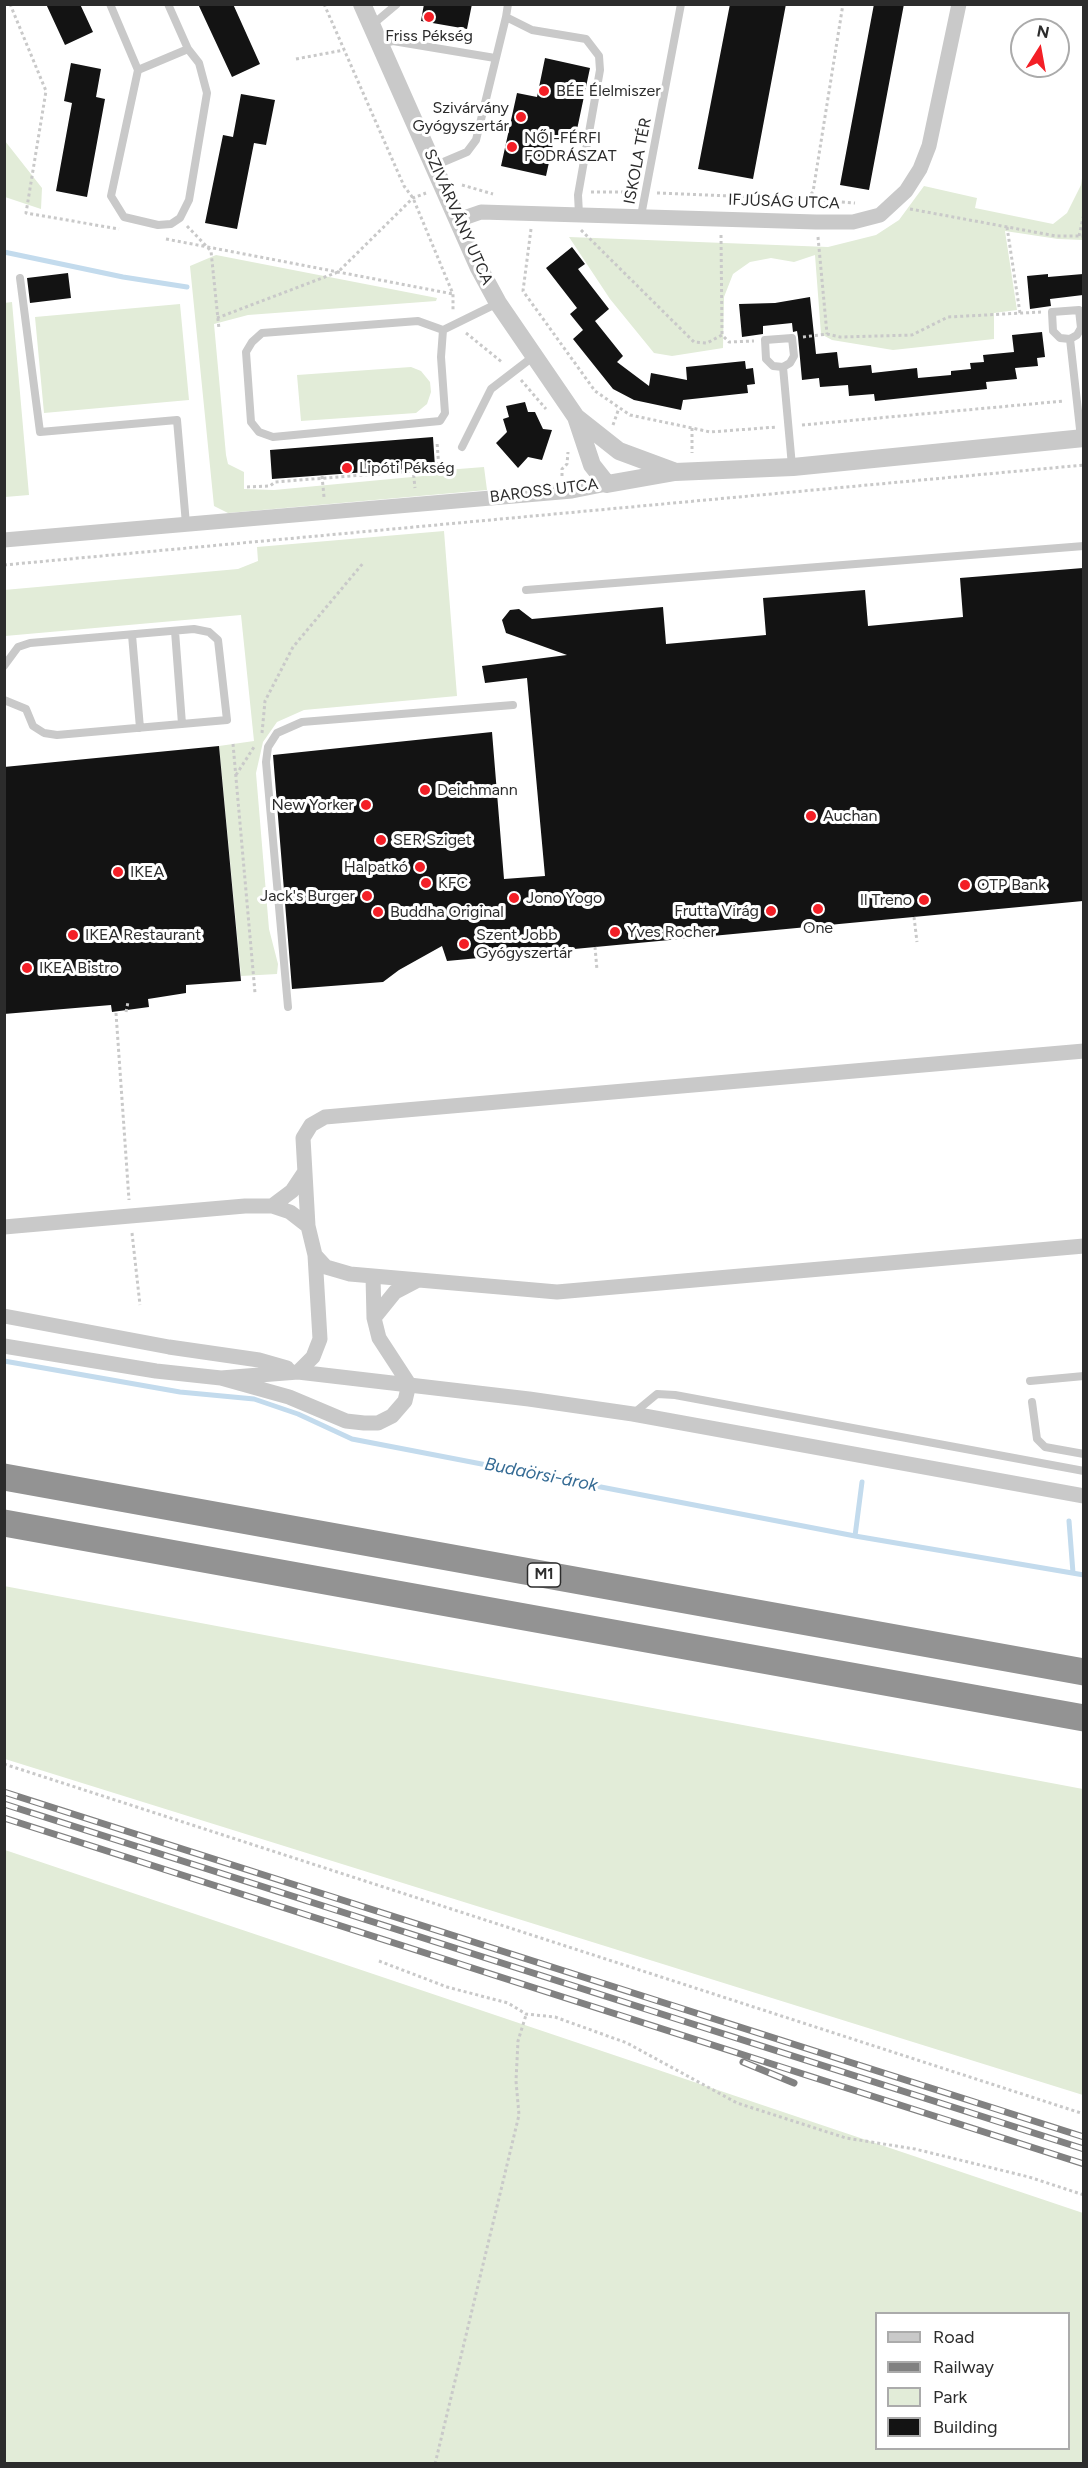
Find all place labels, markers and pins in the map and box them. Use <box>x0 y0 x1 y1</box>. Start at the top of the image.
marker: Friss Pékség <box>422 10 436 24</box>
place label: Friss Pékség <box>385 26 473 46</box>
place label: BÉE Élelmiszer <box>556 81 661 101</box>
marker: BÉE Élelmiszer <box>537 84 551 98</box>
place label: Szivárvány Gyógyszertár <box>413 98 509 136</box>
marker: Szivárvány Gyógyszertár <box>514 110 528 124</box>
place label: NŐI-FÉRFI FODRÁSZAT <box>524 128 616 166</box>
marker: NŐI-FÉRFI FODRÁSZAT <box>505 140 519 154</box>
place label: Lipóti Pékség <box>359 458 455 478</box>
marker: Lipóti Pékség <box>340 461 354 475</box>
place label: Deichmann <box>437 780 518 800</box>
marker: Deichmann <box>418 783 432 797</box>
place label: New Yorker <box>271 795 354 815</box>
marker: New Yorker <box>359 798 373 812</box>
place label: Auchan <box>823 806 877 826</box>
marker: Auchan <box>804 809 818 823</box>
place label: SER Sziget <box>393 830 472 850</box>
marker: SER Sziget <box>374 833 388 847</box>
place label: Halpatkó <box>344 857 408 877</box>
marker: Halpatkó <box>413 860 427 874</box>
place label: IKEA <box>130 862 164 882</box>
marker: IKEA <box>111 865 125 879</box>
place label: KFC <box>438 873 468 893</box>
place label: OTP Bank <box>977 875 1046 895</box>
marker: KFC <box>419 876 433 890</box>
marker: OTP Bank <box>958 878 972 892</box>
place label: Jack's Burger <box>260 886 355 906</box>
place label: Jono Yogo <box>526 888 602 908</box>
marker: Jack's Burger <box>360 889 374 903</box>
place label: Il Treno <box>860 890 912 910</box>
marker: Jono Yogo <box>507 891 521 905</box>
marker: Il Treno <box>917 893 931 907</box>
place label: Frutta Virág <box>674 901 759 921</box>
place label: Buddha Original <box>390 902 504 922</box>
marker: One <box>811 902 825 916</box>
marker: Frutta Virág <box>764 904 778 918</box>
marker: Buddha Original <box>371 905 385 919</box>
place label: One <box>803 918 833 938</box>
place label: Yves Rocher <box>627 922 716 942</box>
place label: IKEA Restaurant <box>85 925 201 945</box>
place label: Szent Jobb Gyógyszertár <box>476 925 572 963</box>
marker: Yves Rocher <box>608 925 622 939</box>
marker: IKEA Restaurant <box>66 928 80 942</box>
marker: Szent Jobb Gyógyszertár <box>457 937 471 951</box>
place label: IKEA Bistro <box>39 958 119 978</box>
marker: IKEA Bistro <box>20 961 34 975</box>

